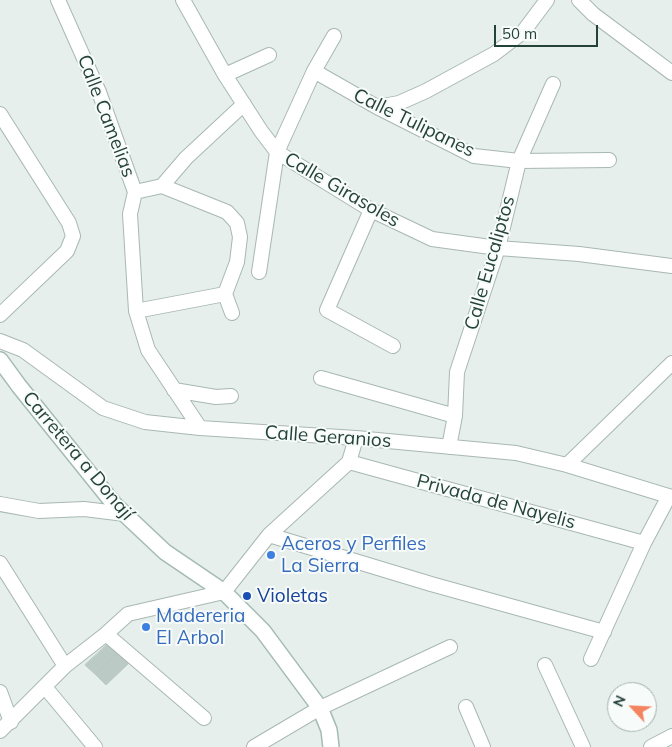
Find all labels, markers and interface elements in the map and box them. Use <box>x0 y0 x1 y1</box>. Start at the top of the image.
scale bar <box>497 15 601 47</box>
text: 50 m <box>502 24 537 43</box>
street label: Calle Camelias <box>72 52 140 180</box>
street label: Calle Tulipanes <box>350 84 478 162</box>
street label: Calle Girasoles <box>280 148 404 232</box>
street label: Calle Eucaliptos <box>460 193 520 333</box>
street label: Carretera a Donají <box>17 387 139 525</box>
street label: Calle Geranios <box>264 421 392 453</box>
street label: Privada de Nayelis <box>414 470 578 534</box>
place label: Aceros y Perfiles La Sierra <box>281 533 426 577</box>
marker: Aceros y Perfiles La Sierra <box>265 549 277 561</box>
place label: Violetas <box>257 585 328 607</box>
marker: Violetas <box>241 590 253 602</box>
place label: Madereria El Arbol <box>156 605 245 649</box>
marker: Madereria El Arbol <box>140 621 152 633</box>
north arrow <box>607 682 657 732</box>
text: N <box>609 692 630 710</box>

